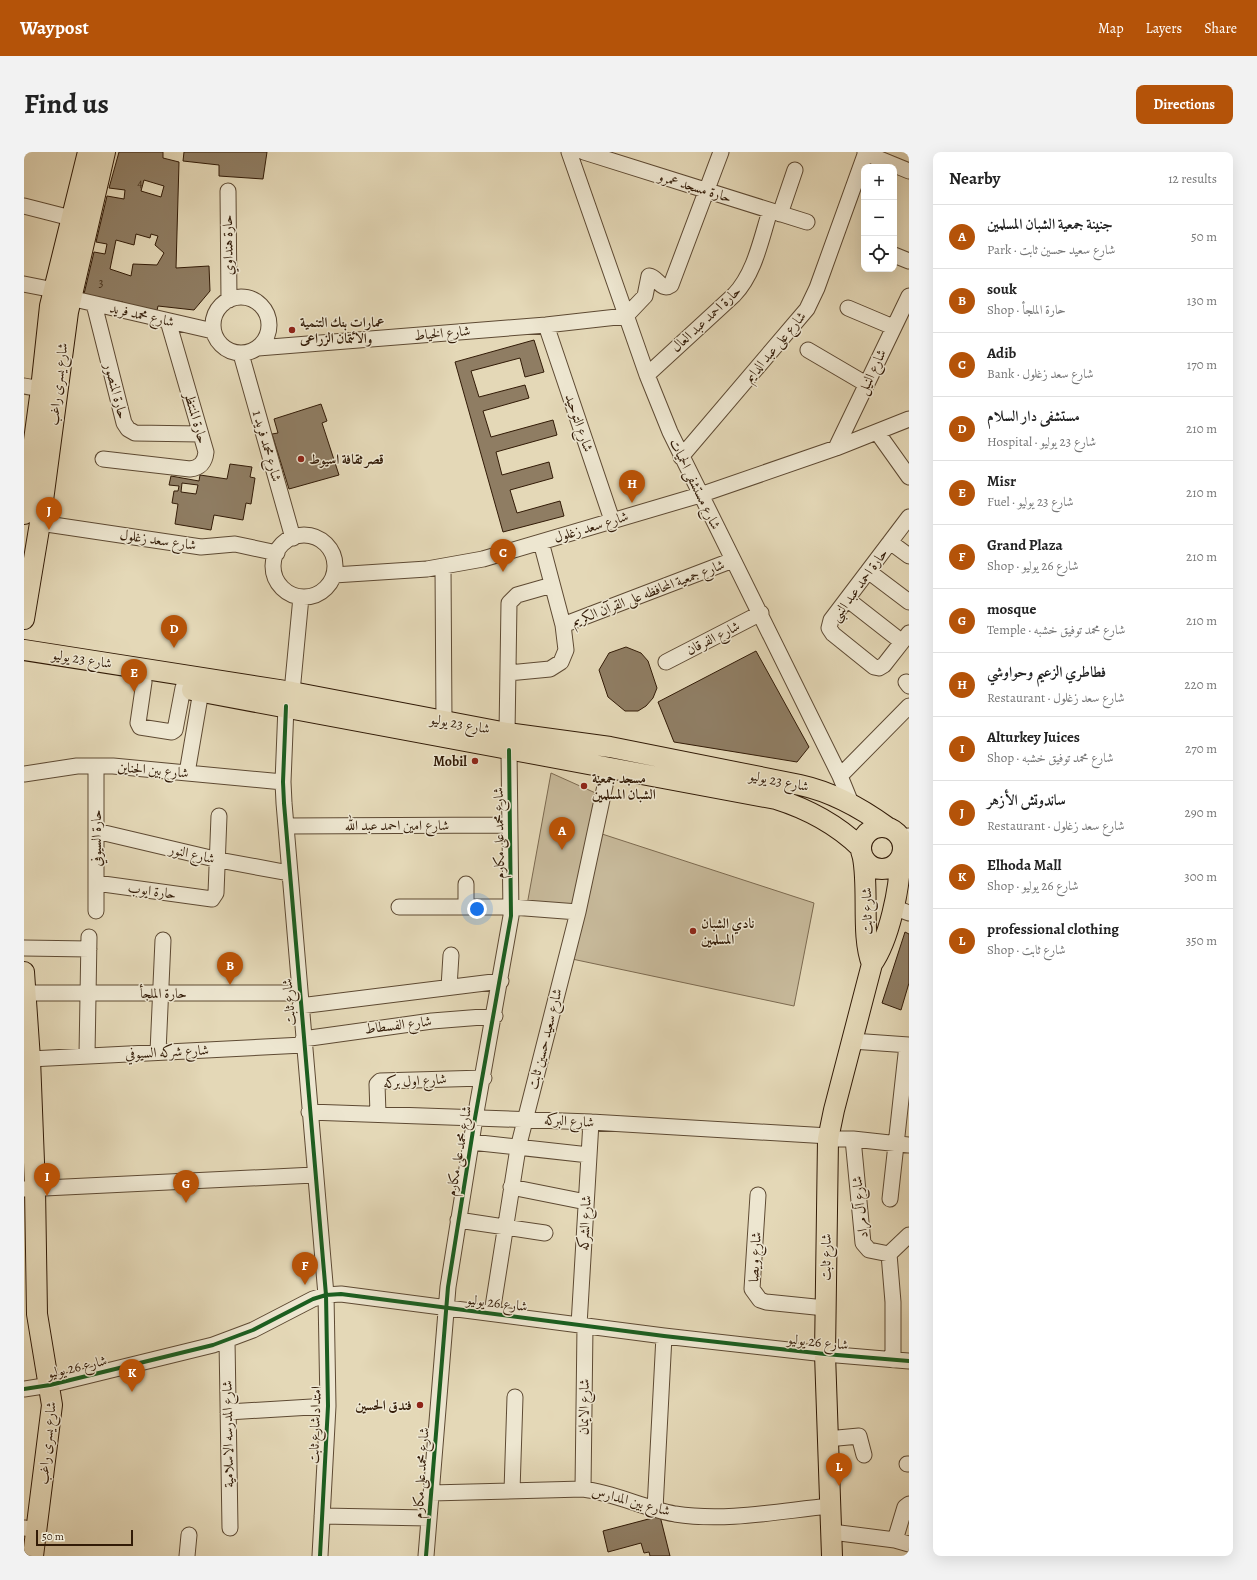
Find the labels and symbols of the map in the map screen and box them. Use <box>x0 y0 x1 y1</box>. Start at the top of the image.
street label: حارة مسجد عمرو <box>654 166 734 207</box>
house number: 4 <box>137 175 143 191</box>
street label: حارة هنداوي <box>218 214 240 276</box>
house number: 3 <box>99 275 104 291</box>
street label: حارة احمد عبد العال <box>667 282 745 356</box>
street label: شارع محمد فريد <box>107 298 176 334</box>
street label: شارع على عبد الدايم <box>740 307 813 388</box>
place label: عمارات بنك التنمية والائتمان الزراعى <box>299 313 385 348</box>
street label: شارع الخياط <box>413 321 471 347</box>
marker: عمارات بنك التنمية والائتمان الزراعى <box>287 325 297 335</box>
street label: شارع يسرى راغب <box>44 342 74 427</box>
street label: شارع النيل <box>853 346 893 399</box>
street label: حارة المنصور <box>99 359 133 421</box>
street label: حارة المنتظر <box>179 388 212 446</box>
street label: شارع التوحيد <box>558 392 598 455</box>
street label: شارع محمد فريد 1 <box>246 408 286 485</box>
street label: شارع مستشفى الحميات <box>663 435 725 534</box>
place label: قصر ثقافة اسيوط <box>309 450 384 469</box>
marker: قصر ثقافة اسيوط <box>296 454 306 464</box>
pin: H <box>619 470 645 503</box>
pin: J <box>36 497 62 530</box>
street label: شارع سعد زغلول <box>551 507 631 549</box>
street label: شارع سعد زغلول <box>118 525 198 557</box>
pin: C <box>490 539 516 572</box>
street label: حارة احمد عبد النبى <box>826 544 894 627</box>
street label: شارع جمعية المحافظه على القرآن الكريم <box>569 555 728 634</box>
pin: D <box>161 615 187 648</box>
street label: شارع الفرقان <box>683 616 744 661</box>
street label: شارع 23 يوليو <box>48 645 113 675</box>
pin: E <box>121 659 147 692</box>
street label: شارع 23 يوليو <box>426 709 492 741</box>
place label: Mobil <box>433 752 467 771</box>
marker: Mobil <box>470 756 480 766</box>
street label: شارع بين الجناين <box>116 757 190 785</box>
street label: شارع 23 يوليو <box>745 766 811 798</box>
place label: مسجد جمعية الشبان المسلمين <box>592 769 656 804</box>
marker: مسجد جمعية الشبان المسلمين <box>579 781 589 791</box>
street label: شارع محمد على مكارم <box>489 787 512 879</box>
street label: حارة السيوفي <box>87 810 108 866</box>
street label: شارع امين احمد عبد الله <box>345 814 449 837</box>
pin: A <box>549 817 575 850</box>
street label: شارع النور <box>165 839 217 870</box>
street label: حارة ايوب <box>127 878 177 904</box>
street label: شارع ثابت <box>857 887 879 935</box>
your location <box>467 899 487 919</box>
place label: نادي الشبان المسلمين <box>701 914 755 949</box>
marker: نادي الشبان المسلمين <box>688 926 698 936</box>
pin: B <box>217 952 243 985</box>
street label: شارع ثابت <box>277 977 303 1026</box>
street label: حارة الملجأ <box>139 983 187 1003</box>
street label: شارع سعيد حسين ثابت <box>523 986 569 1092</box>
street label: شارع الفسطاط <box>363 1011 433 1041</box>
street label: شارع شركه السيوفي <box>124 1040 210 1066</box>
street label: شارع اول بركه <box>383 1069 448 1095</box>
street label: شارع محمد على مكارم <box>442 1104 479 1198</box>
street label: شارع البركه <box>543 1110 595 1134</box>
pin: I <box>34 1163 60 1196</box>
pin: G <box>173 1170 199 1203</box>
street label: شارع آل مراد <box>847 1175 875 1239</box>
street label: شارع الشركه <box>574 1195 598 1251</box>
street label: شارع ويصا <box>744 1231 768 1283</box>
street label: شارع ثابت <box>816 1233 838 1281</box>
pin: F <box>292 1252 318 1285</box>
street label: شارع 26 يوليو <box>463 1290 529 1318</box>
street label: شارع 26 يوليو <box>784 1329 849 1357</box>
street label: شارع 26 يوليو <box>43 1351 109 1386</box>
pin: K <box>119 1359 145 1392</box>
street label: شارع الايمان <box>574 1379 596 1435</box>
street label: شارع المدرسه الاسلامية <box>218 1380 240 1488</box>
street label: امتداد شارع ثابت <box>304 1386 328 1464</box>
place label: فندق الحسين <box>355 1396 412 1415</box>
marker: فندق الحسين <box>415 1400 425 1410</box>
street label: شارع يسرى راغب <box>33 1401 63 1486</box>
street label: شارع محمد على مكارم <box>408 1427 437 1520</box>
pin: L <box>826 1453 852 1486</box>
street label: شارع بين المدارس <box>589 1481 672 1523</box>
scale bar <box>36 1528 133 1547</box>

